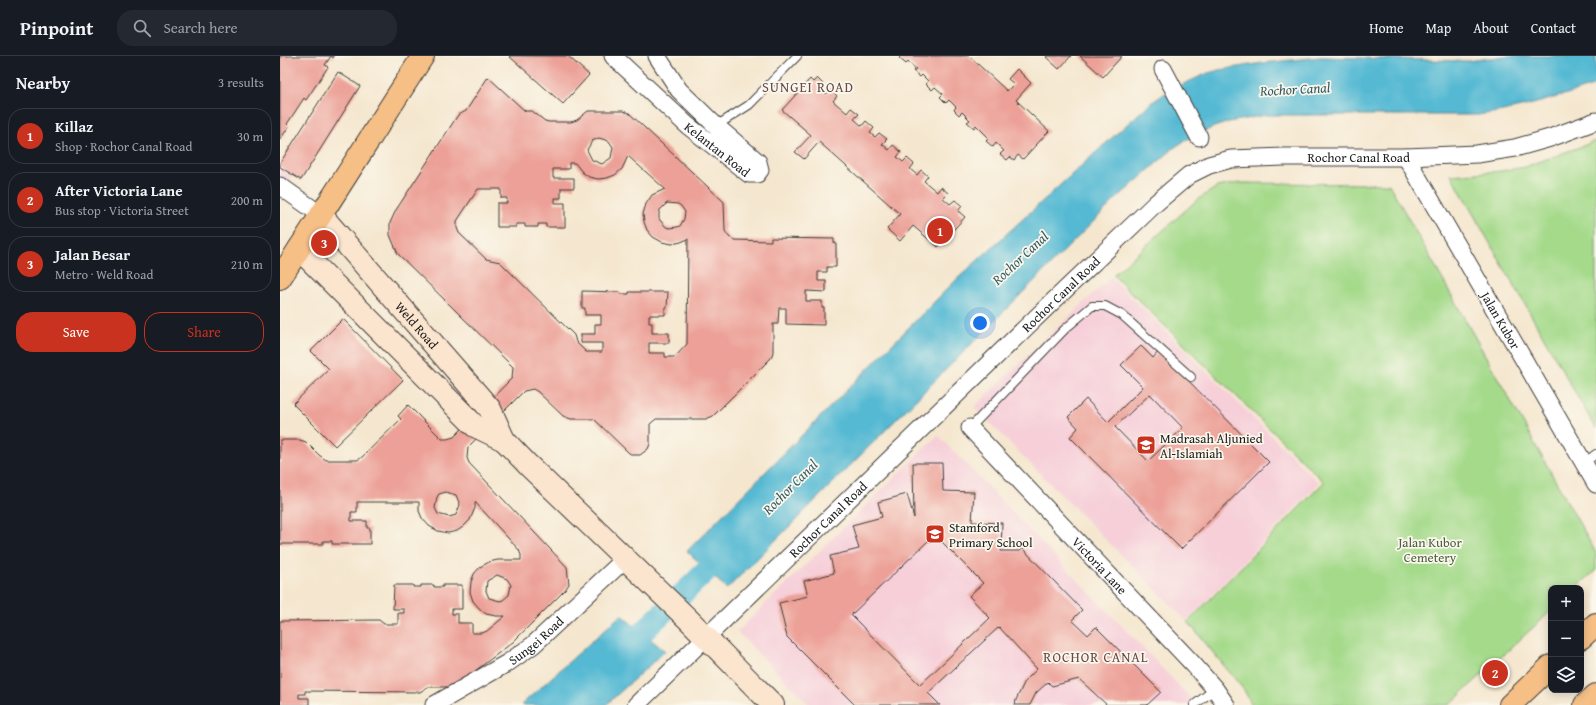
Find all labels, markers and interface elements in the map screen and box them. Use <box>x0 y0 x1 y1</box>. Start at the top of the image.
search box <box>117 10 397 46</box>
text: Pinpoint <box>20 14 93 42</box>
icon: search <box>131 17 153 39</box>
text: Search here <box>163 17 237 38</box>
text: Home <box>1369 18 1404 38</box>
text: Map <box>1426 18 1451 38</box>
text: About <box>1473 18 1509 38</box>
text: Contact <box>1531 18 1576 38</box>
text: Nearby <box>16 70 70 95</box>
text: 3 results <box>218 73 264 92</box>
district label: SUNGEI ROAD <box>762 77 854 97</box>
water label: Rochor Canal <box>1258 77 1331 101</box>
text: Killaz <box>55 116 93 137</box>
street label: Kelantan Road <box>681 117 754 181</box>
text: 1 <box>27 127 33 146</box>
text: 30 m <box>237 127 263 146</box>
text: Shop · Rochor Canal Road <box>55 137 192 156</box>
street label: Rochor Canal Road <box>1308 147 1410 167</box>
text: After Victoria Lane <box>55 180 183 201</box>
text: 2 <box>27 191 33 210</box>
text: 200 m <box>231 191 263 210</box>
text: Bus stop · Victoria Street <box>55 201 189 220</box>
pin: 1 <box>927 216 953 246</box>
water label: Rochor Canal <box>987 226 1053 290</box>
pin: 3 <box>311 228 337 258</box>
text: Jalan Besar <box>55 244 130 265</box>
street label: Rochor Canal Road <box>1017 252 1104 336</box>
text: 3 <box>27 255 33 274</box>
text: 210 m <box>231 255 263 274</box>
text: Metro · Weld Road <box>55 265 153 284</box>
street label: Jalan Kubor <box>1476 286 1526 353</box>
street label: Weld Road <box>391 297 443 353</box>
button: Save <box>16 312 136 352</box>
button: Share <box>144 312 264 352</box>
your location <box>970 313 990 333</box>
place label: Madrasah Aljunied Al-Islamiah <box>1160 429 1263 463</box>
school or university icon: Madrasah Aljunied Al-Islamiah <box>1135 434 1157 456</box>
water label: Rochor Canal <box>757 455 822 520</box>
street label: Rochor Canal Road <box>784 477 871 562</box>
place label: Stamford Primary School <box>949 518 1033 552</box>
school or university icon: Stamford Primary School <box>924 523 946 545</box>
street label: Victoria Lane <box>1068 532 1132 598</box>
park label: Jalan Kubor Cemetery <box>1396 533 1462 567</box>
map controls <box>1548 585 1584 693</box>
button: + <box>1548 585 1584 621</box>
street label: Sungei Road <box>504 612 568 669</box>
button: − <box>1548 621 1584 657</box>
district label: ROCHOR CANAL <box>1043 647 1149 667</box>
button: layers <box>1548 657 1584 693</box>
pin: 2 <box>1482 658 1508 688</box>

